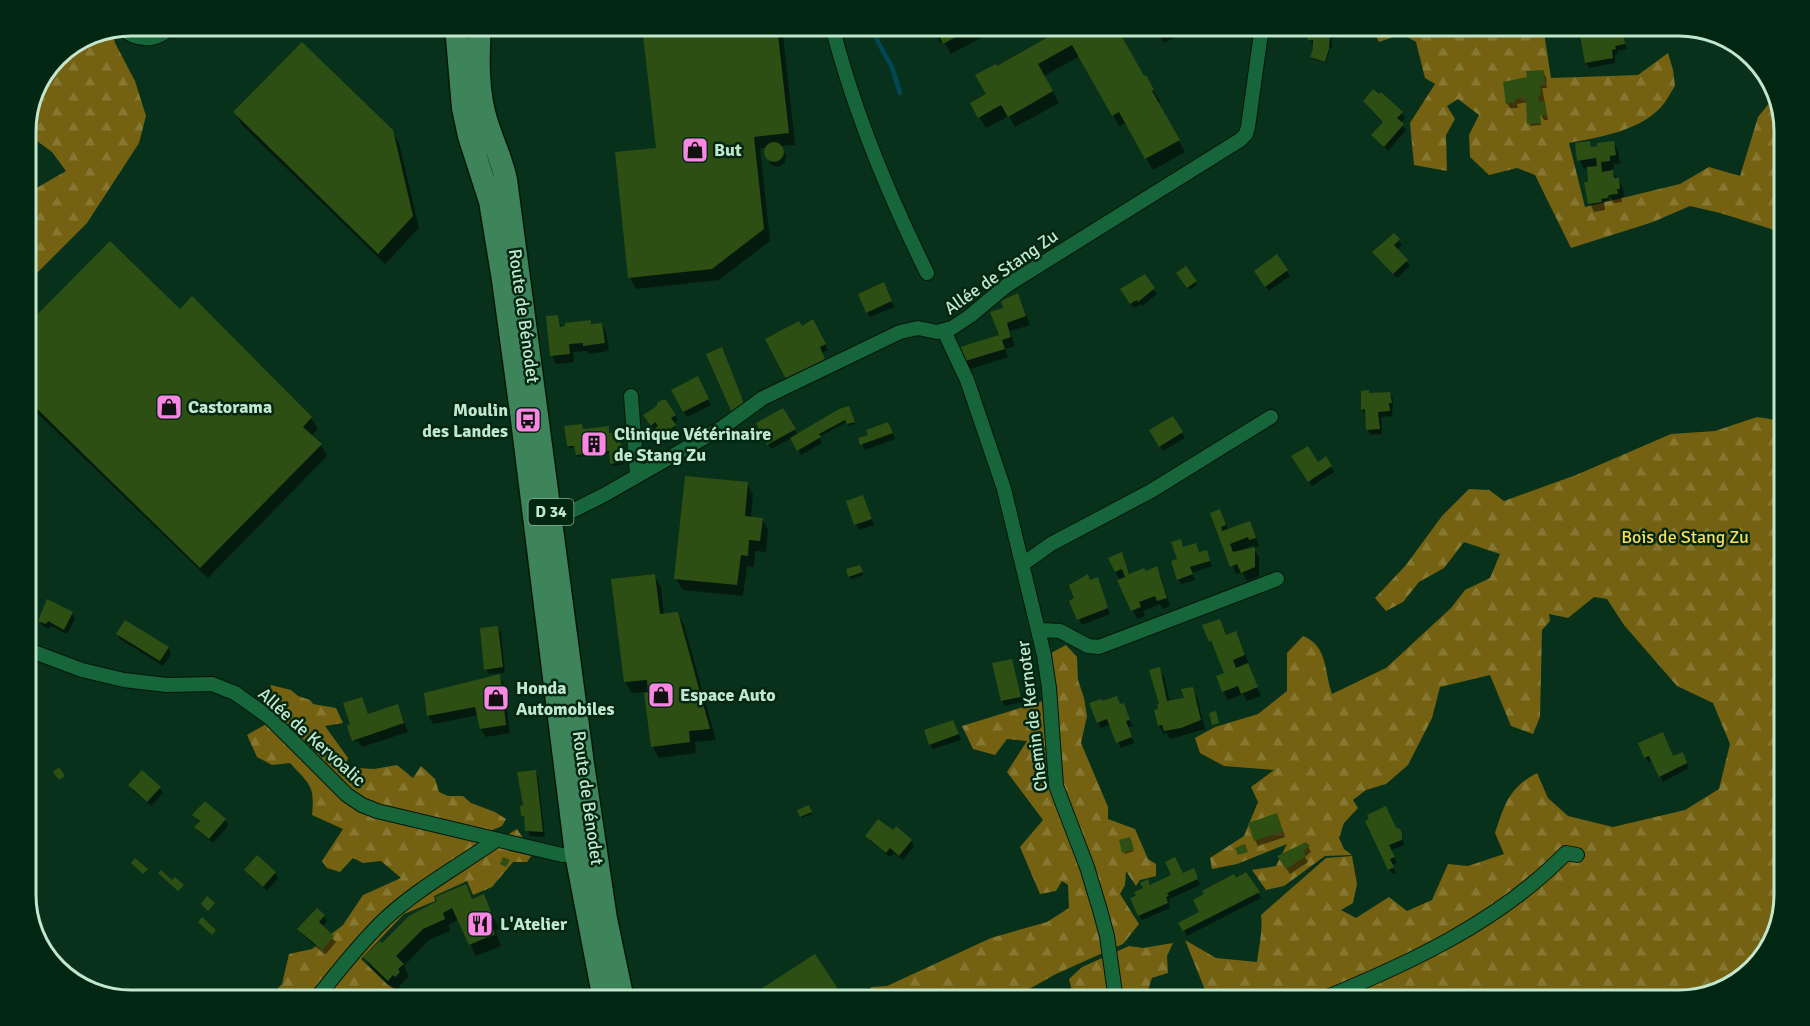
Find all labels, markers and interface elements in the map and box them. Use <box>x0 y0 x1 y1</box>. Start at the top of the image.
shop icon: But <box>680 135 710 165</box>
place label: But <box>714 139 742 161</box>
street label: Allée de Stang Zu <box>940 225 1062 319</box>
street label: Route de Bénodet <box>504 247 544 385</box>
shop icon: Castorama <box>154 392 184 422</box>
place label: Castorama <box>188 396 272 418</box>
place label: Moulin des Landes <box>422 399 508 442</box>
bus stop icon: Moulin des Landes <box>513 405 543 435</box>
place label: Clinique Vétérinaire de Stang Zu <box>614 423 771 466</box>
building icon: Clinique Vétérinaire de Stang Zu <box>579 429 609 459</box>
road number: D 34 <box>528 499 574 525</box>
park label: Bois de Stang Zu <box>1621 526 1749 548</box>
street label: Chemin de Kernoter <box>1012 639 1052 793</box>
place label: Honda Automobiles <box>516 677 614 720</box>
shop icon: Espace Auto <box>646 680 676 710</box>
street label: Allée de Kervoalic <box>254 683 370 791</box>
shop icon: Honda Automobiles <box>481 683 511 713</box>
place label: Espace Auto <box>680 684 776 706</box>
street label: Route de Bénodet <box>568 729 608 867</box>
restaurant icon: L'Atelier <box>465 909 495 939</box>
place label: L'Atelier <box>500 913 568 935</box>

